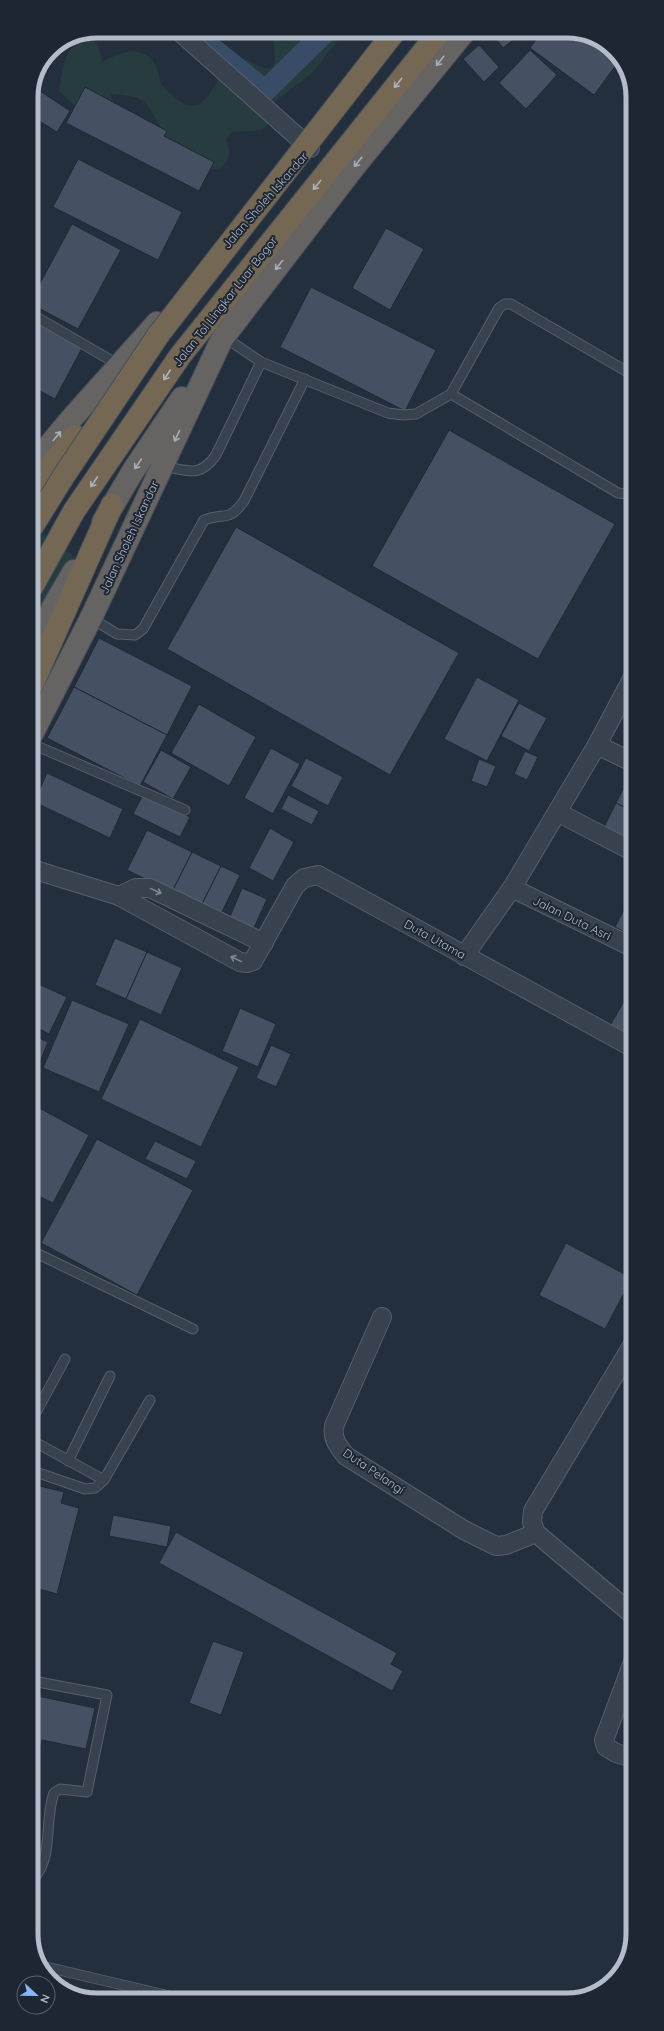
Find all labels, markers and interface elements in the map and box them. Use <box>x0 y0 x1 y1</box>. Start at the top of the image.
one-way arrow <box>436 56 445 67</box>
one-way arrow <box>393 78 402 89</box>
street label: Jalan Sholeh Iskandar <box>219 148 311 251</box>
one-way arrow <box>354 157 363 168</box>
one-way arrow <box>312 179 321 190</box>
street label: Jalan Tol Lingkar Luar Bogor <box>170 233 281 369</box>
one-way arrow <box>274 259 283 270</box>
one-way arrow <box>163 369 171 380</box>
one-way arrow <box>173 429 180 441</box>
one-way arrow <box>52 430 61 441</box>
one-way arrow <box>134 458 142 469</box>
one-way arrow <box>90 477 98 488</box>
street label: Jalan Sholeh Iskandar <box>96 478 162 596</box>
one-way arrow <box>149 888 161 895</box>
street label: Jalan Duta Asri <box>530 893 614 943</box>
street label: Duta Utama <box>402 916 468 962</box>
one-way arrow <box>230 955 242 962</box>
street label: Duta Pelangi <box>340 1445 408 1497</box>
north arrow <box>16 1975 56 2015</box>
text: N <box>37 1992 53 2005</box>

